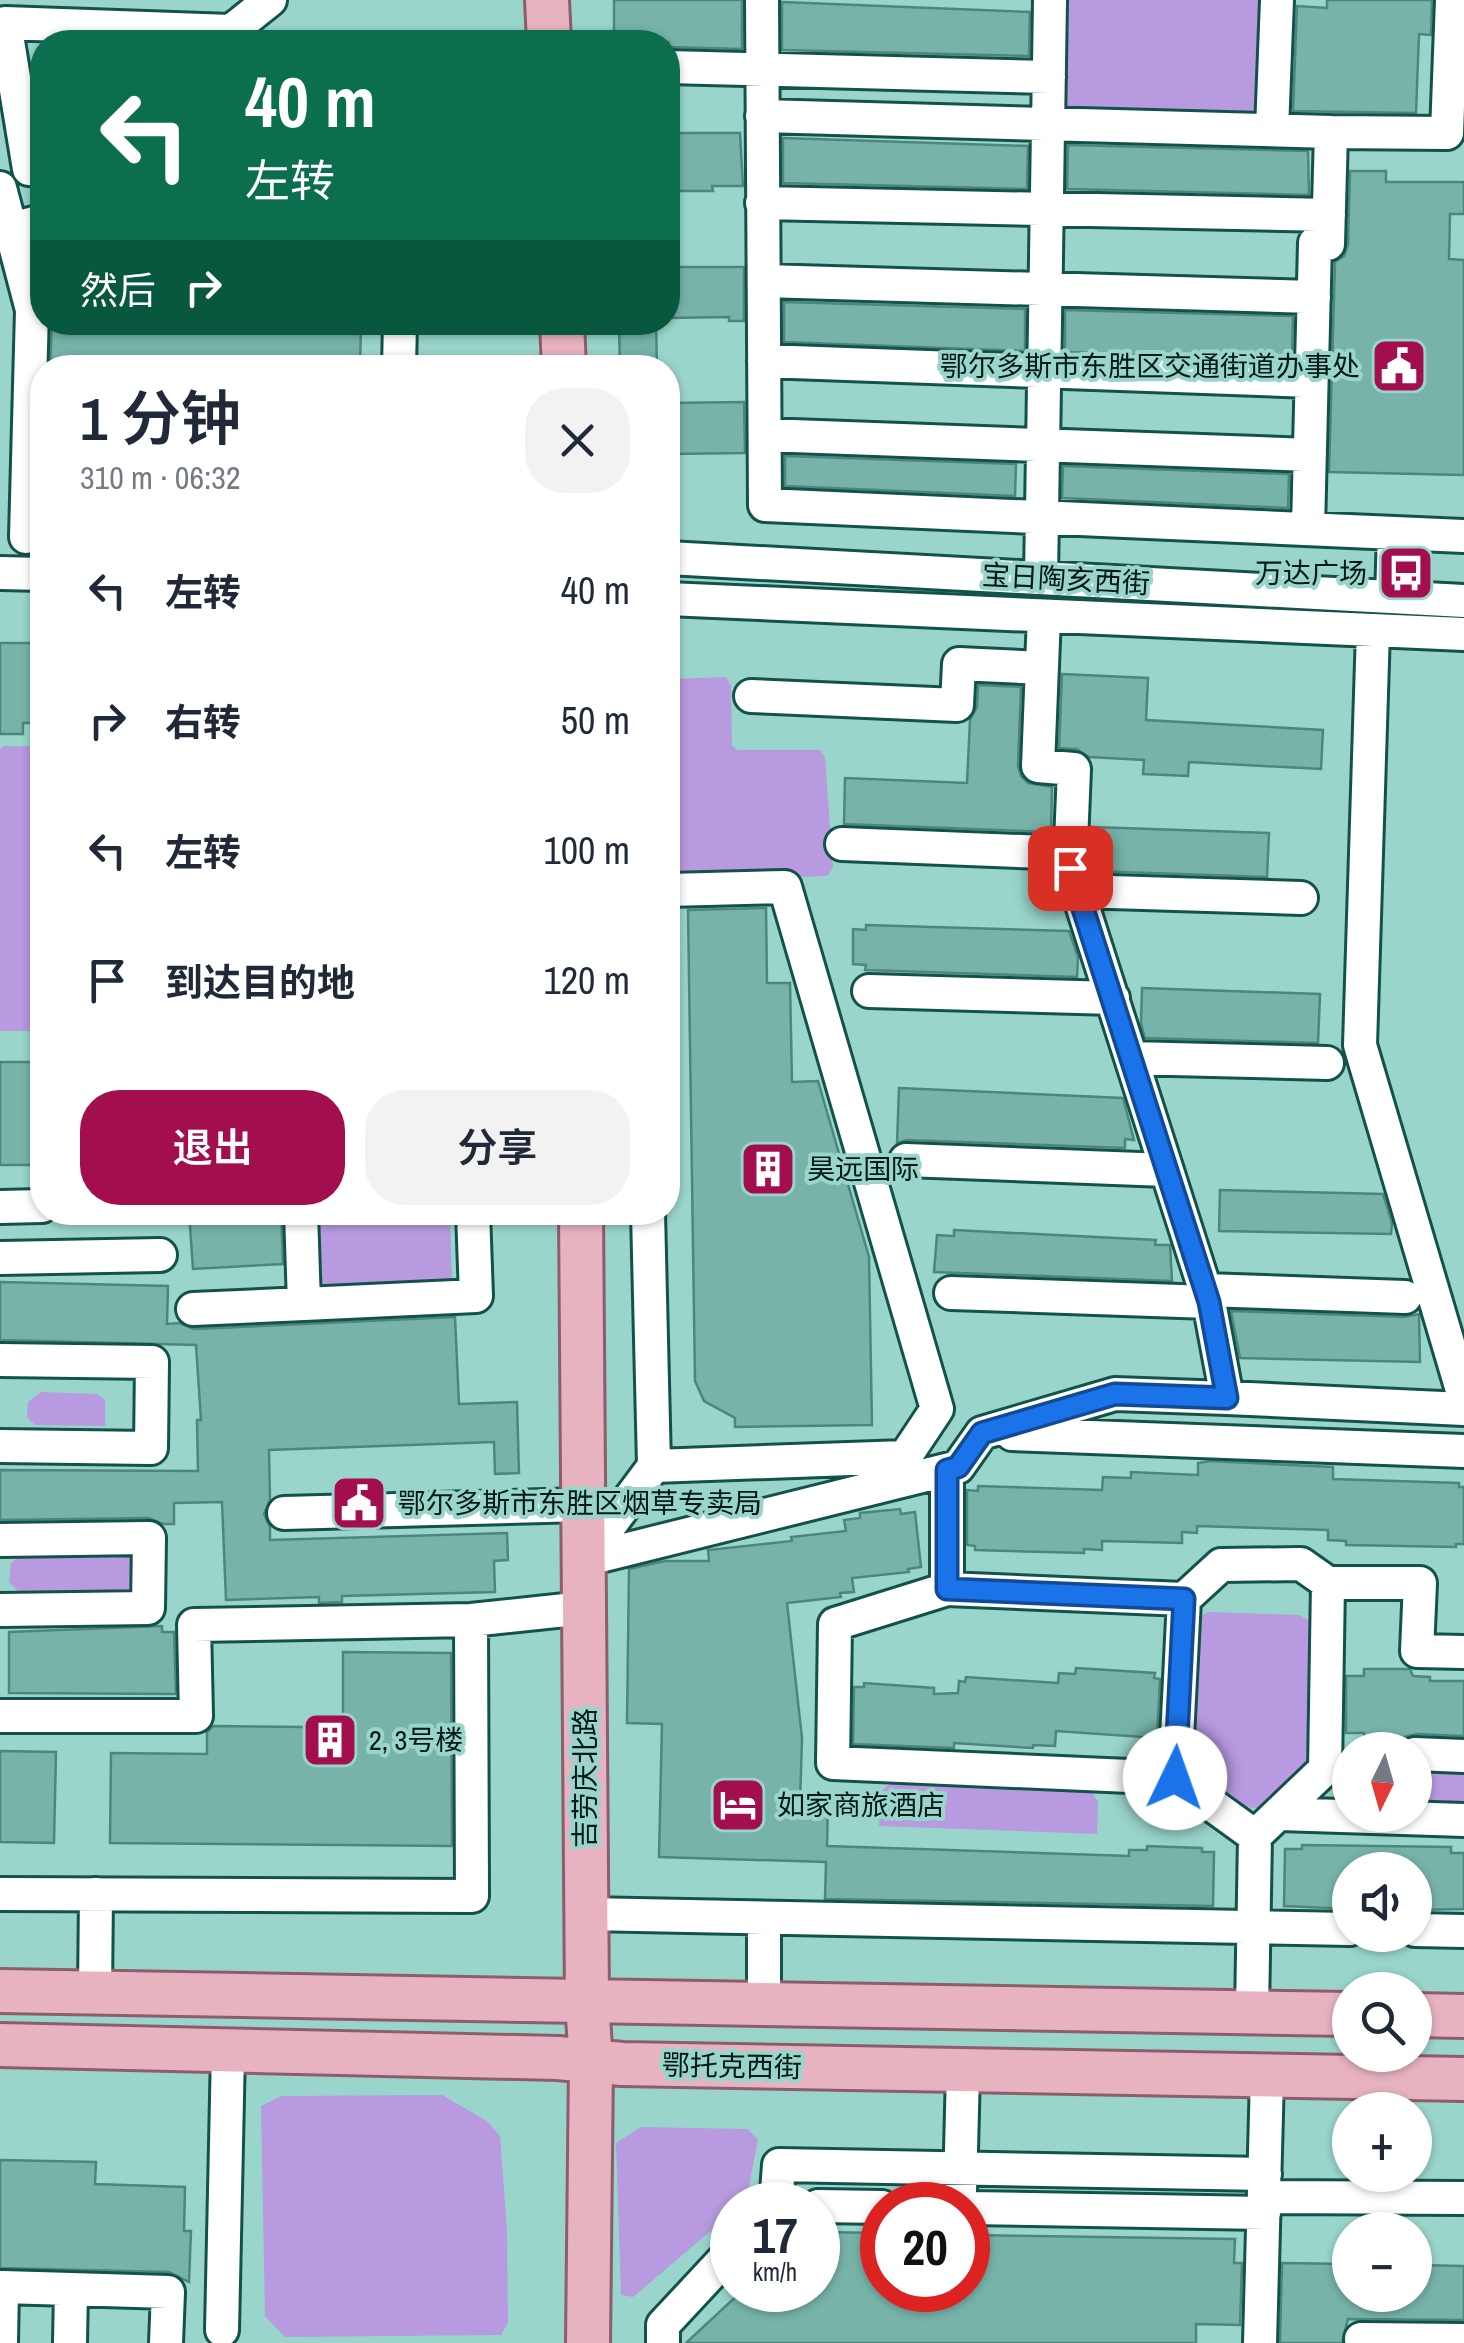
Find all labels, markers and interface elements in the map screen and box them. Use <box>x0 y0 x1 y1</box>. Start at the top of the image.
text: 40 m <box>245 55 376 149</box>
icon: left <box>80 70 210 200</box>
text: 左转 <box>245 150 335 211</box>
icon: right <box>176 260 231 315</box>
text: 然后 <box>80 265 156 316</box>
public building icon: 鄂尔多斯市东胜区交通街道办事处 <box>1369 336 1429 396</box>
place label: 鄂尔多斯市东胜区交通街道办事处 <box>940 347 1360 385</box>
text: 1 分钟 <box>80 378 241 459</box>
button: close <box>525 388 630 493</box>
text: 310 m · 06:32 <box>80 456 240 499</box>
bus stop icon: 万达广场 <box>1376 543 1436 603</box>
place label: 万达广场 <box>1255 554 1367 592</box>
street label: 宝日陶亥西街 <box>981 556 1151 602</box>
icon: left <box>80 563 135 618</box>
text: 40 m <box>561 565 630 616</box>
text: 左转 <box>165 567 241 618</box>
icon: right <box>80 693 135 748</box>
text: 50 m <box>561 695 630 746</box>
text: 右转 <box>165 697 241 748</box>
icon: left <box>80 823 135 878</box>
text: 100 m <box>543 825 630 876</box>
pin <box>1028 826 1113 911</box>
text: 左转 <box>165 827 241 878</box>
icon: arrive <box>1043 841 1098 896</box>
icon: arrive <box>80 953 135 1008</box>
text: 120 m <box>543 955 630 1006</box>
text: 到达目的地 <box>165 957 355 1008</box>
button: 退出 <box>80 1090 345 1205</box>
button: 分享 <box>365 1090 630 1205</box>
building icon: 昊远国际 <box>738 1139 798 1199</box>
place label: 昊远国际 <box>807 1150 919 1188</box>
public building icon: 鄂尔多斯市东胜区烟草专卖局 <box>329 1473 389 1533</box>
place label: 鄂尔多斯市东胜区烟草专卖局 <box>398 1484 762 1522</box>
street label: 吉劳庆北路 <box>566 1708 604 1848</box>
building icon: 2, 3号楼 <box>300 1710 360 1770</box>
place label: 2, 3号楼 <box>369 1721 463 1759</box>
position arrow <box>1123 1726 1227 1830</box>
north arrow <box>1332 1732 1432 1832</box>
map controls <box>1332 1732 1432 2312</box>
hotel icon: 如家商旅酒店 <box>708 1775 768 1835</box>
place label: 如家商旅酒店 <box>777 1786 945 1824</box>
button: sound <box>1332 1852 1432 1952</box>
button: search <box>1332 1972 1432 2072</box>
street label: 鄂托克西街 <box>662 2046 802 2086</box>
button: + <box>1332 2092 1432 2192</box>
speed limit sign: 20 <box>860 2182 990 2312</box>
text: 17 <box>752 2201 798 2269</box>
button: − <box>1332 2212 1432 2312</box>
text: km/h <box>753 2255 797 2289</box>

